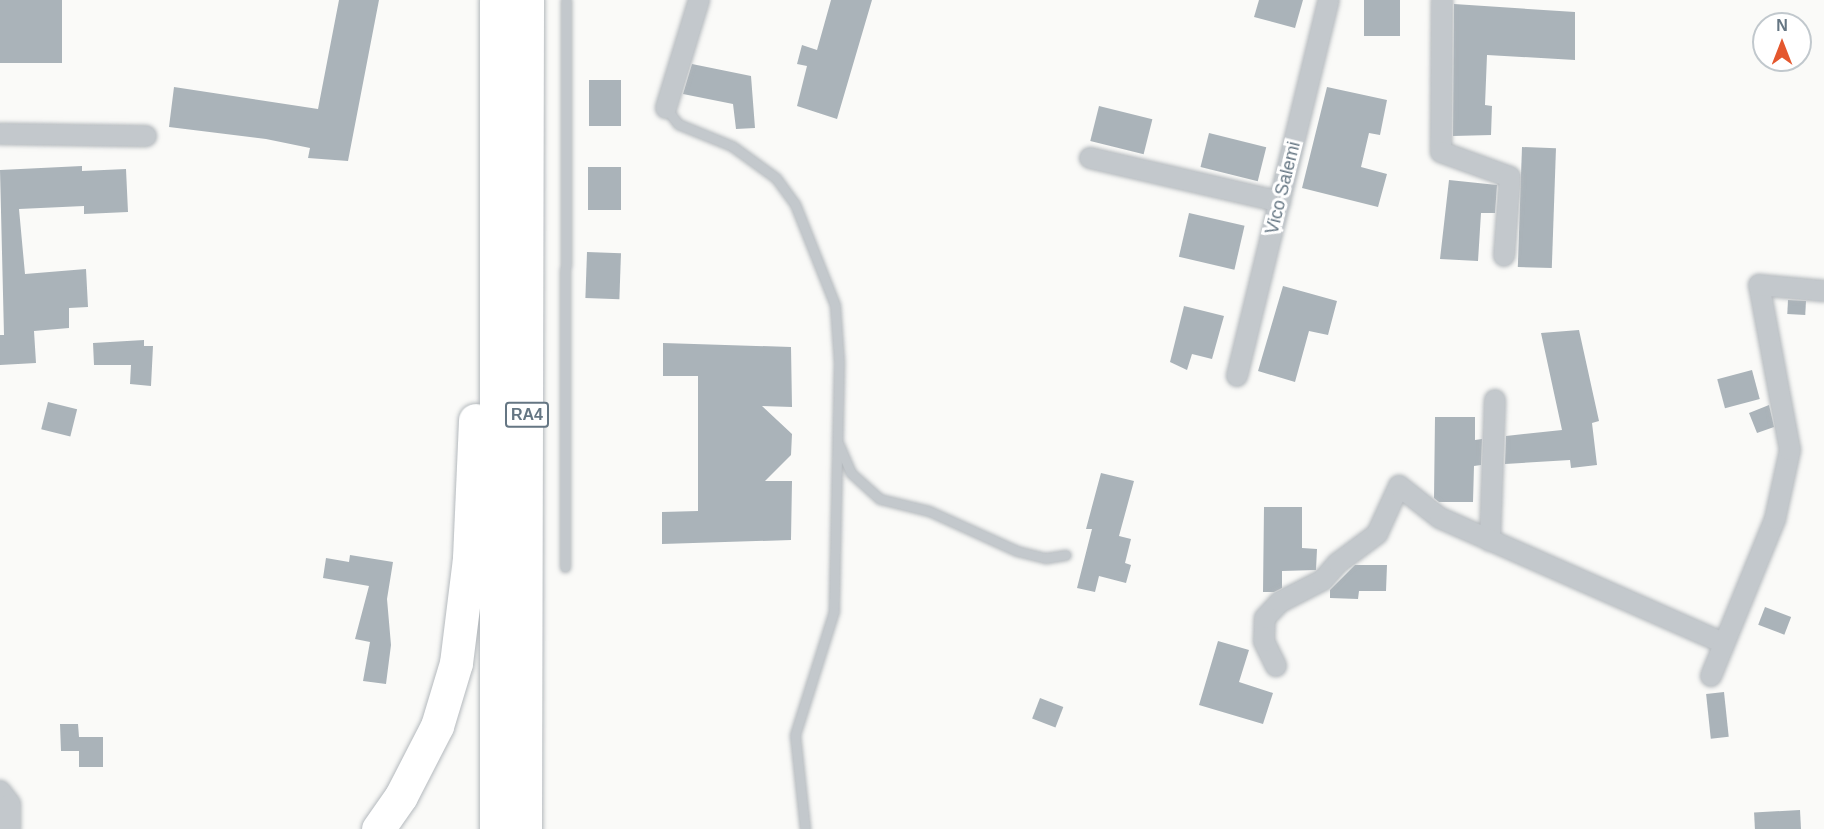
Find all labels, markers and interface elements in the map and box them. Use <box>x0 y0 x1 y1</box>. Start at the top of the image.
north arrow <box>1752 12 1812 72</box>
text: N <box>1776 17 1788 34</box>
street label: Vico Salemi <box>1261 139 1305 237</box>
road number: RA4 <box>504 402 550 428</box>

